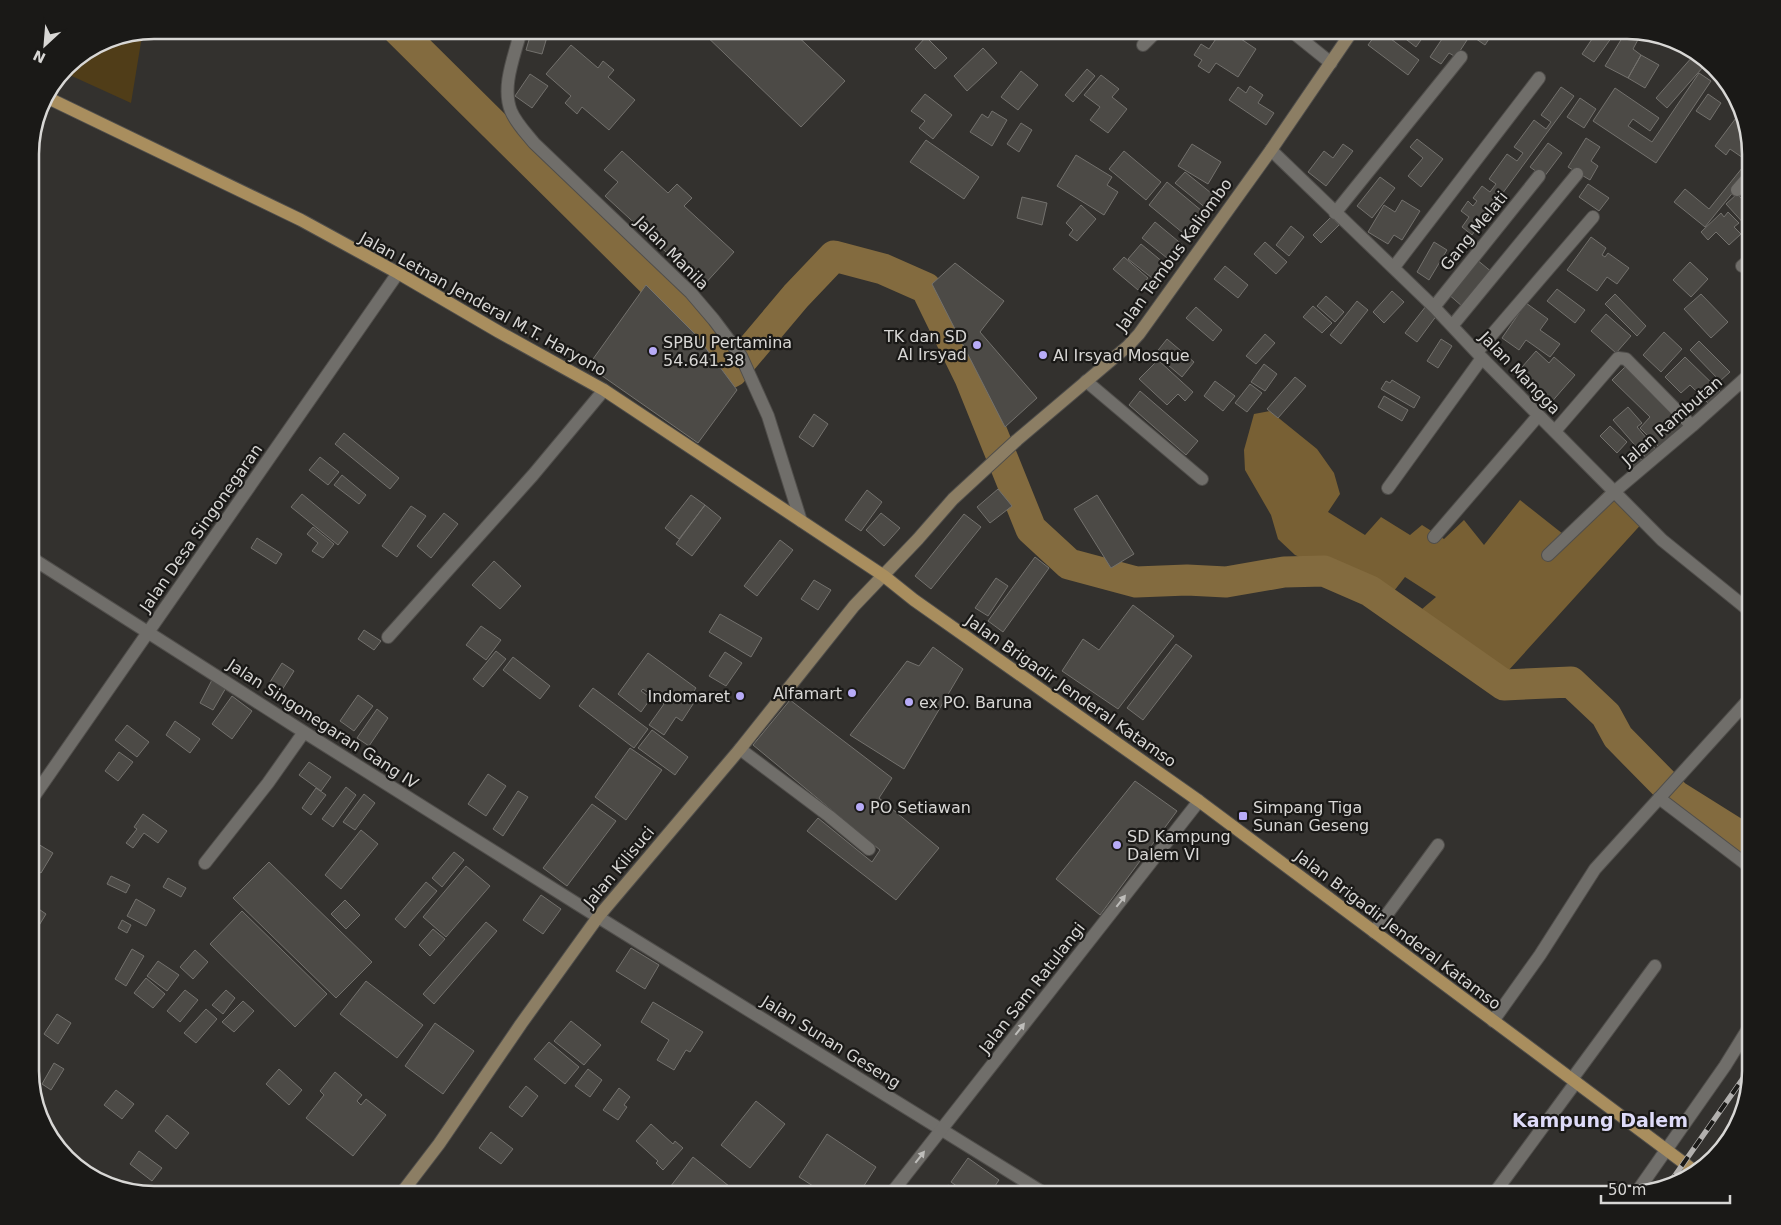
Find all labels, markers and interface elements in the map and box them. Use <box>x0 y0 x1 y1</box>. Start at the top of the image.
north arrow <box>20 20 70 70</box>
text: N <box>31 47 48 66</box>
street label: Jalan Tembus Kaliombo <box>1112 175 1236 336</box>
street label: Gang Melati <box>1436 188 1512 274</box>
street label: Jalan Manila <box>630 211 713 294</box>
street label: Jalan Letnan Jenderal M.T. Haryono <box>355 228 610 380</box>
place label: TK dan SD Al Irsyad <box>883 327 967 364</box>
street label: Jalan Mangga <box>1475 327 1564 418</box>
place label: SPBU Pertamina 54.641.38 <box>663 333 792 370</box>
marker: TK dan SD Al Irsyad <box>971 339 983 351</box>
marker: SPBU Pertamina 54.641.38 <box>647 345 659 357</box>
place label: Al Irsyad Mosque <box>1053 346 1190 365</box>
marker: Al Irsyad Mosque <box>1037 349 1049 361</box>
street label: Jalan Rambutan <box>1617 372 1726 470</box>
street label: Jalan Desa Singonegaran <box>135 440 266 616</box>
street label: Jalan Brigadir Jenderal Katamso <box>961 610 1180 771</box>
street label: Jalan Singonegaran Gang IV <box>223 655 422 793</box>
place label: Alfamart <box>773 684 842 703</box>
place label: Indomaret <box>647 687 730 706</box>
marker: Alfamart <box>846 687 858 699</box>
marker: Indomaret <box>734 690 746 702</box>
place label: ex PO. Baruna <box>919 693 1032 712</box>
marker: ex PO. Baruna <box>903 696 915 708</box>
place label: PO Setiawan <box>870 798 971 817</box>
place label: Simpang Tiga Sunan Geseng <box>1253 798 1369 835</box>
marker: PO Setiawan <box>854 801 866 813</box>
marker: Simpang Tiga Sunan Geseng <box>1237 810 1249 822</box>
street label: Jalan Kilisuci <box>579 823 658 912</box>
place label: SD Kampung Dalem VI <box>1127 827 1231 864</box>
marker: SD Kampung Dalem VI <box>1111 839 1123 851</box>
street label: Jalan Brigadir Jenderal Katamso <box>1291 846 1505 1014</box>
one-way arrow <box>1116 894 1126 908</box>
street label: Jalan Sam Ratulangi <box>974 919 1089 1058</box>
street label: Jalan Sunan Geseng <box>757 991 904 1092</box>
one-way arrow <box>1015 1022 1026 1035</box>
district label: Kampung Dalem <box>1512 1109 1688 1131</box>
one-way arrow <box>915 1150 926 1163</box>
scale bar <box>1601 1172 1730 1204</box>
text: 50 m <box>1608 1181 1646 1199</box>

